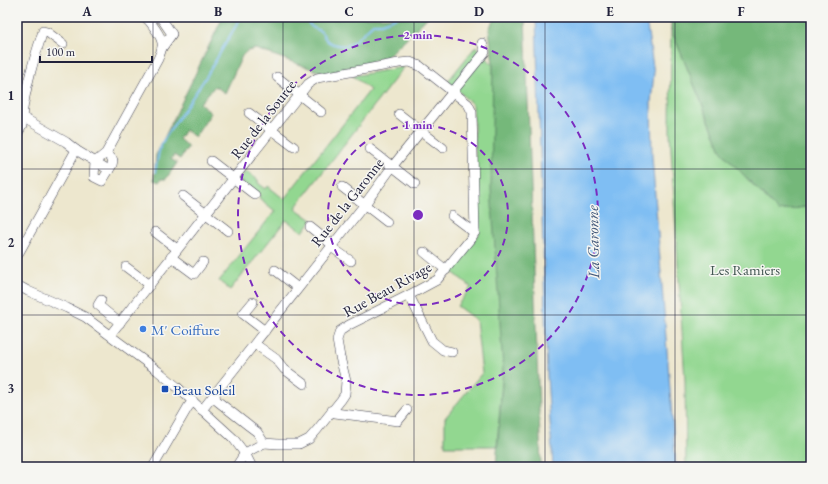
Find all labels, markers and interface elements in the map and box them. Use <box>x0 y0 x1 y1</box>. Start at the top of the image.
text: A <box>81 3 92 20</box>
text: B <box>214 3 222 20</box>
text: C <box>344 3 354 20</box>
text: D <box>474 3 484 20</box>
text: E <box>606 3 614 20</box>
text: F <box>737 3 745 20</box>
text: 2 min <box>403 27 433 43</box>
scale bar <box>40 38 152 64</box>
text: 100 m <box>46 44 76 60</box>
street label: Rue de la Source <box>226 75 300 162</box>
text: 1 <box>8 87 15 104</box>
text: 1 min <box>403 117 433 133</box>
street label: Rue de la Garonne <box>306 154 388 250</box>
water label: La Garonne <box>582 205 604 280</box>
centre of rings <box>411 208 425 222</box>
text: 2 <box>8 234 15 251</box>
street label: Rue Beau Rivage <box>340 257 435 321</box>
park label: Les Ramiers <box>710 260 780 279</box>
place label: M' Coiffure <box>151 320 220 339</box>
marker: M' Coiffure <box>138 324 148 334</box>
text: 3 <box>8 380 15 397</box>
place label: Beau Soleil <box>173 380 236 399</box>
marker: Beau Soleil <box>160 384 170 394</box>

